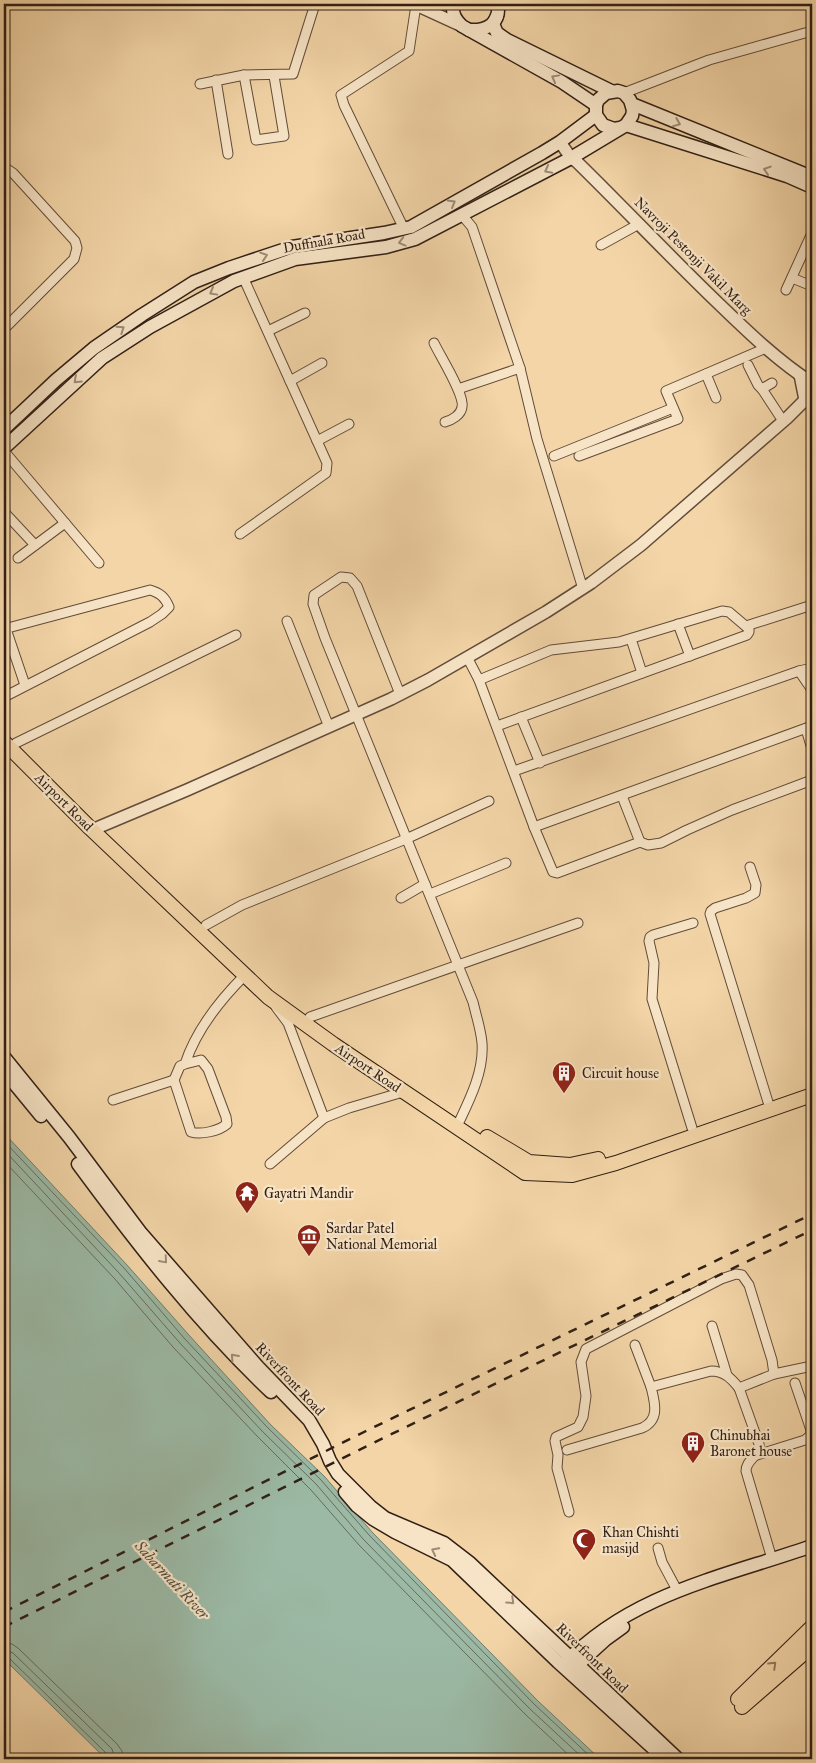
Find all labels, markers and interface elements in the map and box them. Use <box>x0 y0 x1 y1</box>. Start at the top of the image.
one-way arrow <box>552 75 561 85</box>
one-way arrow <box>672 116 681 127</box>
one-way arrow <box>544 164 553 174</box>
one-way arrow <box>763 166 771 176</box>
street label: Navroji Pestonji Vakil Marg <box>631 194 756 319</box>
one-way arrow <box>447 199 456 209</box>
street label: Duffnala Road <box>282 225 366 257</box>
one-way arrow <box>399 237 407 247</box>
one-way arrow <box>260 252 268 262</box>
one-way arrow <box>209 286 218 296</box>
one-way arrow <box>115 326 124 336</box>
one-way arrow <box>74 374 83 383</box>
street label: Airport Road <box>31 769 97 835</box>
street label: Airport Road <box>331 1039 404 1096</box>
building icon: Circuit house <box>551 1060 577 1094</box>
place label: Circuit house <box>582 1065 659 1082</box>
temple icon: Gayatri Mandir <box>234 1180 260 1214</box>
place label: Gayatri Mandir <box>264 1185 354 1202</box>
place label: Sardar Patel National Memorial <box>326 1220 438 1253</box>
museum icon: Sardar Patel National Memorial <box>296 1223 322 1257</box>
one-way arrow <box>158 1254 167 1263</box>
street label: Riverfront Road <box>252 1339 328 1419</box>
one-way arrow <box>231 1353 240 1362</box>
place label: Chinubhai Baronet house <box>710 1427 792 1460</box>
building icon: Chinubhai Baronet house <box>680 1430 706 1464</box>
place label: Khan Chishti masijd <box>602 1524 679 1557</box>
mosque icon: Khan Chishti masijd <box>571 1527 597 1561</box>
water label: Sabarmati River <box>130 1536 214 1624</box>
one-way arrow <box>431 1547 440 1557</box>
one-way arrow <box>505 1595 514 1604</box>
street label: Riverfront Road <box>552 1619 632 1697</box>
one-way arrow <box>767 1662 776 1671</box>

